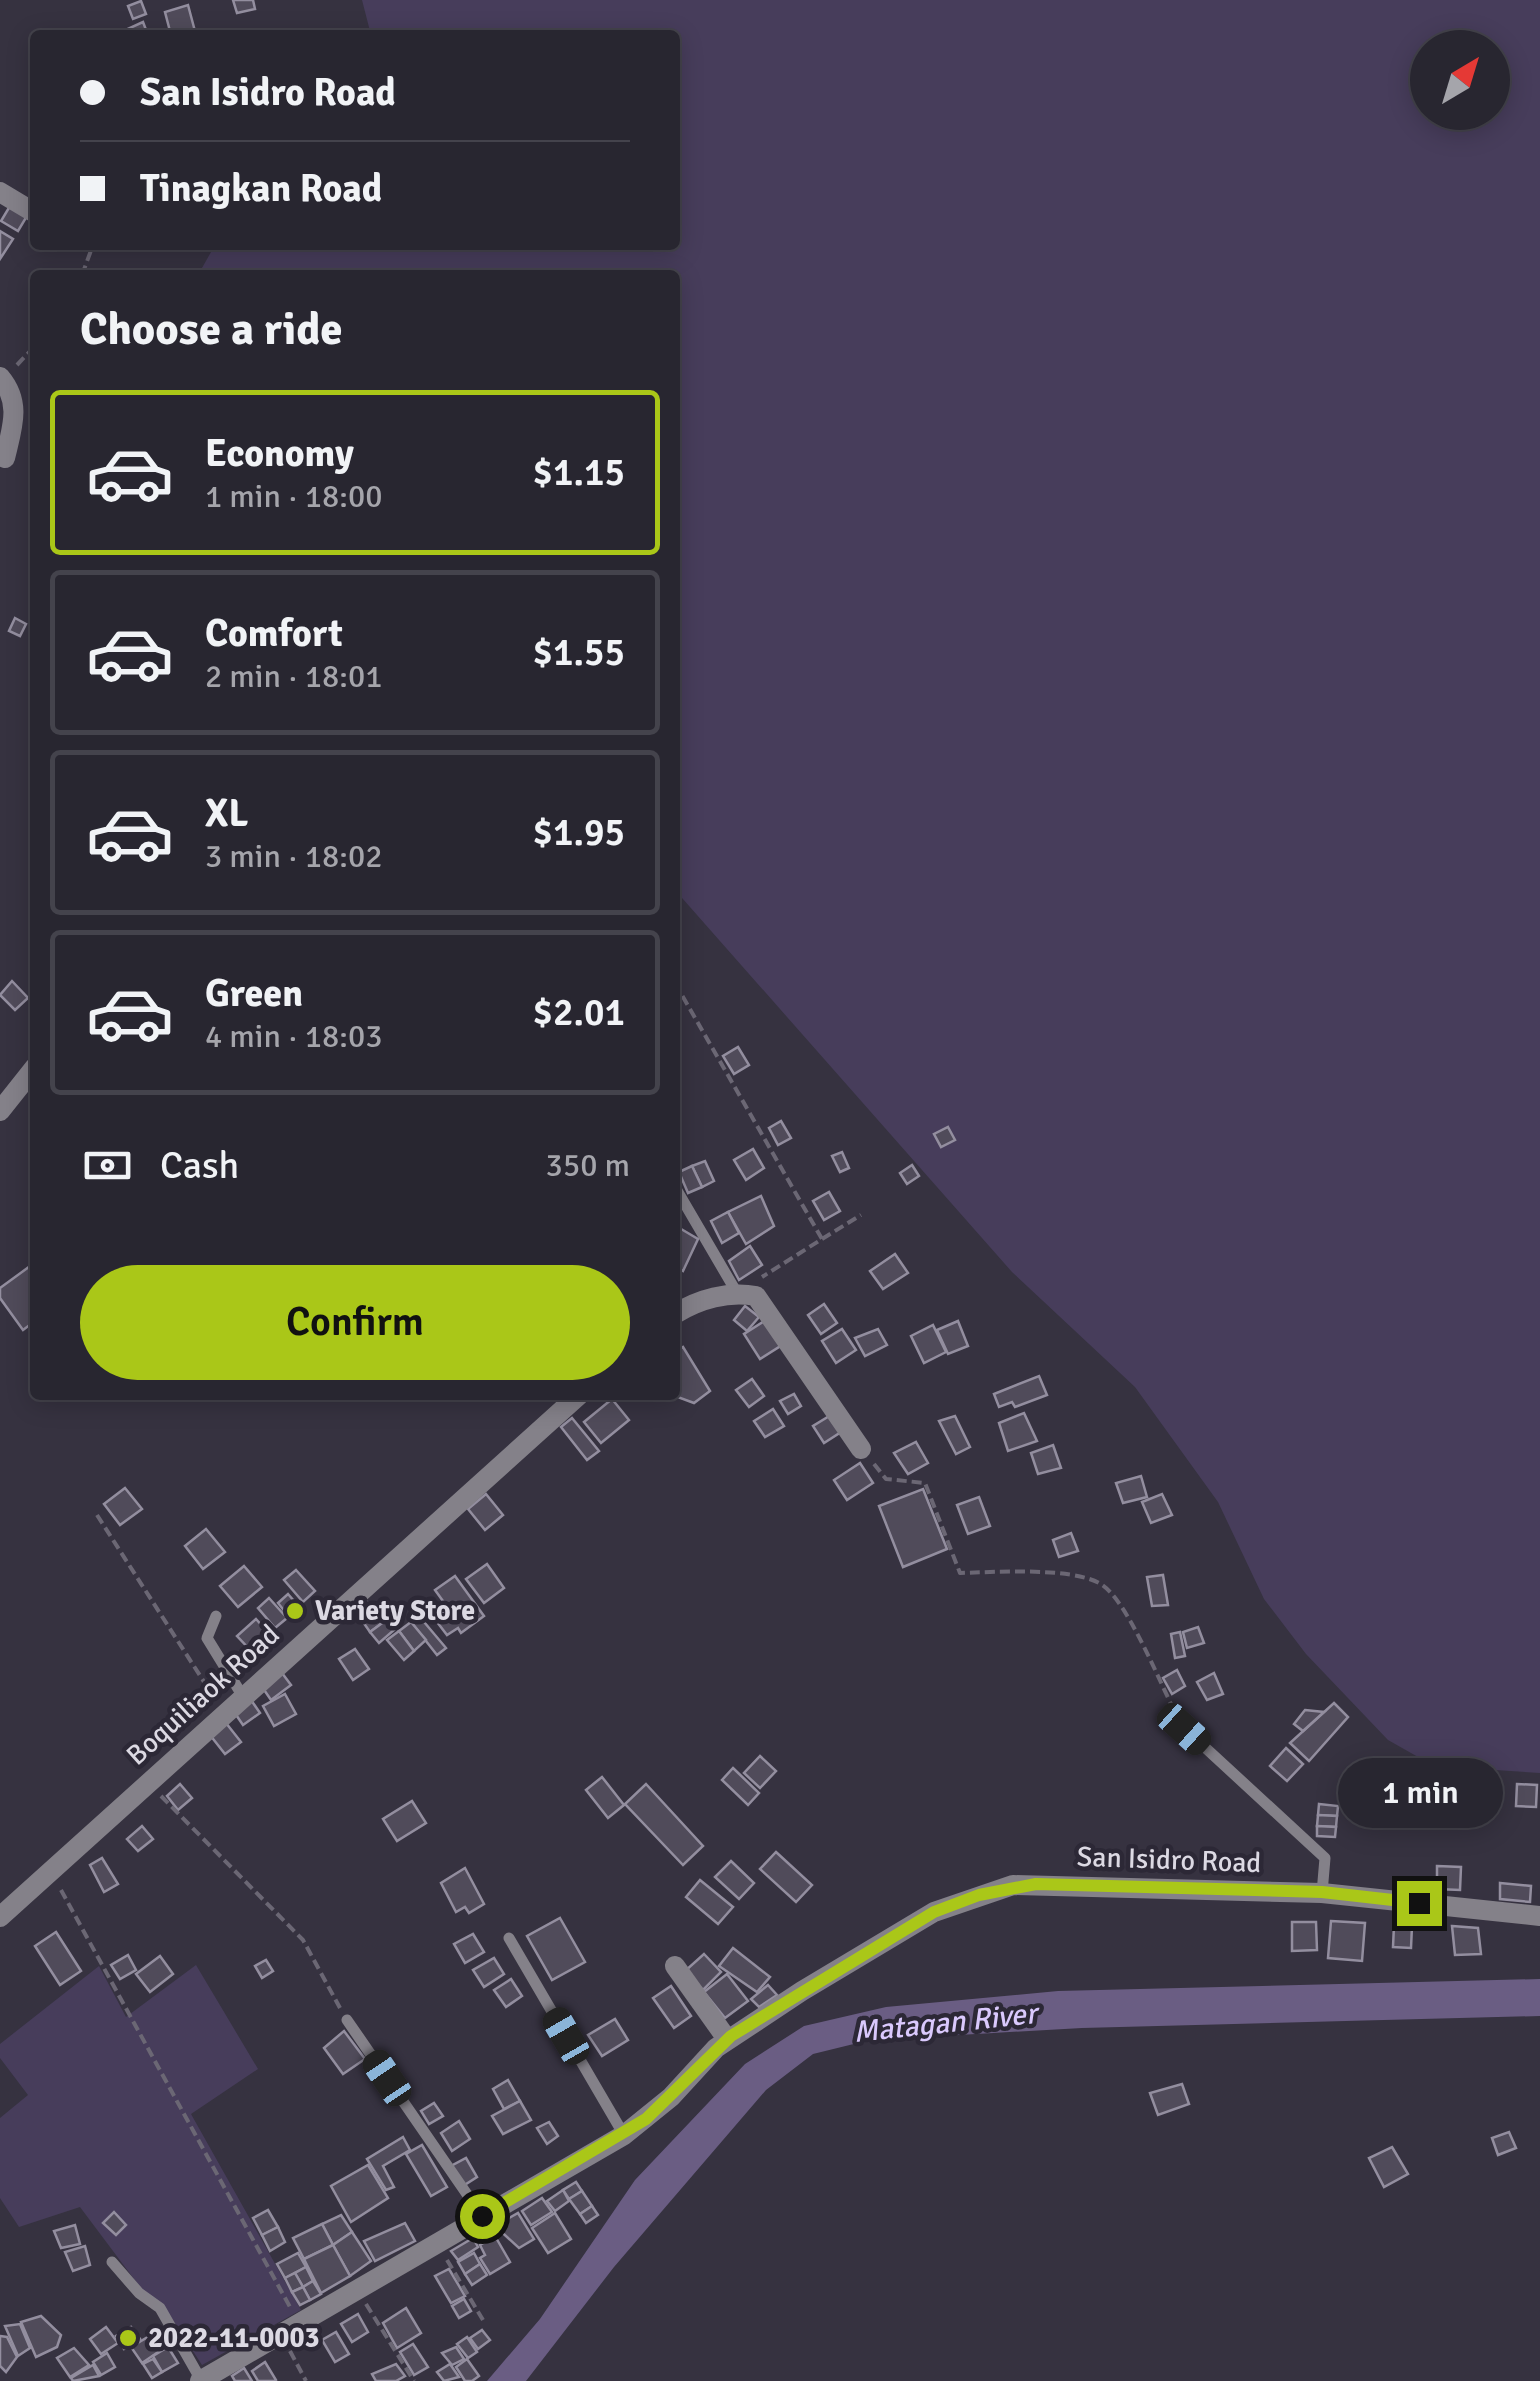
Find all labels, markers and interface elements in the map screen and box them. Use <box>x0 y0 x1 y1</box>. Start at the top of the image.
north arrow <box>1410 30 1510 130</box>
map controls <box>1410 30 1510 130</box>
text: San Isidro Road <box>140 69 396 116</box>
text: Tinagkan Road <box>140 165 382 212</box>
text: Choose a ride <box>80 302 343 357</box>
icon: car <box>85 428 175 518</box>
text: Economy <box>205 430 354 477</box>
text: $1.15 <box>532 449 625 496</box>
text: 1 min · 18:00 <box>205 477 383 516</box>
icon: car <box>85 608 175 698</box>
text: Comfort <box>205 610 343 657</box>
text: $1.55 <box>532 629 625 676</box>
text: 2 min · 18:01 <box>205 657 383 696</box>
icon: car <box>85 788 175 878</box>
text: XL <box>205 790 248 837</box>
text: $1.95 <box>532 809 625 856</box>
text: 3 min · 18:02 <box>205 837 383 876</box>
icon: car <box>85 968 175 1058</box>
text: Green <box>205 970 303 1017</box>
text: $2.01 <box>532 989 625 1036</box>
text: 4 min · 18:03 <box>205 1017 383 1056</box>
icon: cash <box>80 1138 135 1193</box>
text: Cash <box>160 1142 239 1189</box>
text: 350 m <box>546 1146 630 1185</box>
button: Confirm <box>80 1265 630 1380</box>
place label: Variety Store <box>315 1594 475 1628</box>
marker: Variety Store <box>284 1600 306 1622</box>
street label: Boquiliaok Road <box>120 1618 286 1772</box>
car <box>1152 1698 1216 1760</box>
callout: 1 min <box>1336 1758 1502 1828</box>
text: 1 min <box>1382 1773 1459 1812</box>
street label: San Isidro Road <box>1076 1840 1262 1880</box>
route end <box>1397 1881 1442 1926</box>
water label: Matagan River <box>852 1995 1042 2051</box>
car <box>538 2003 594 2069</box>
car <box>358 2045 416 2111</box>
route start <box>460 2194 505 2239</box>
place label: 2022-11-0003 <box>148 2321 320 2355</box>
marker: 2022-11-0003 <box>117 2327 139 2349</box>

